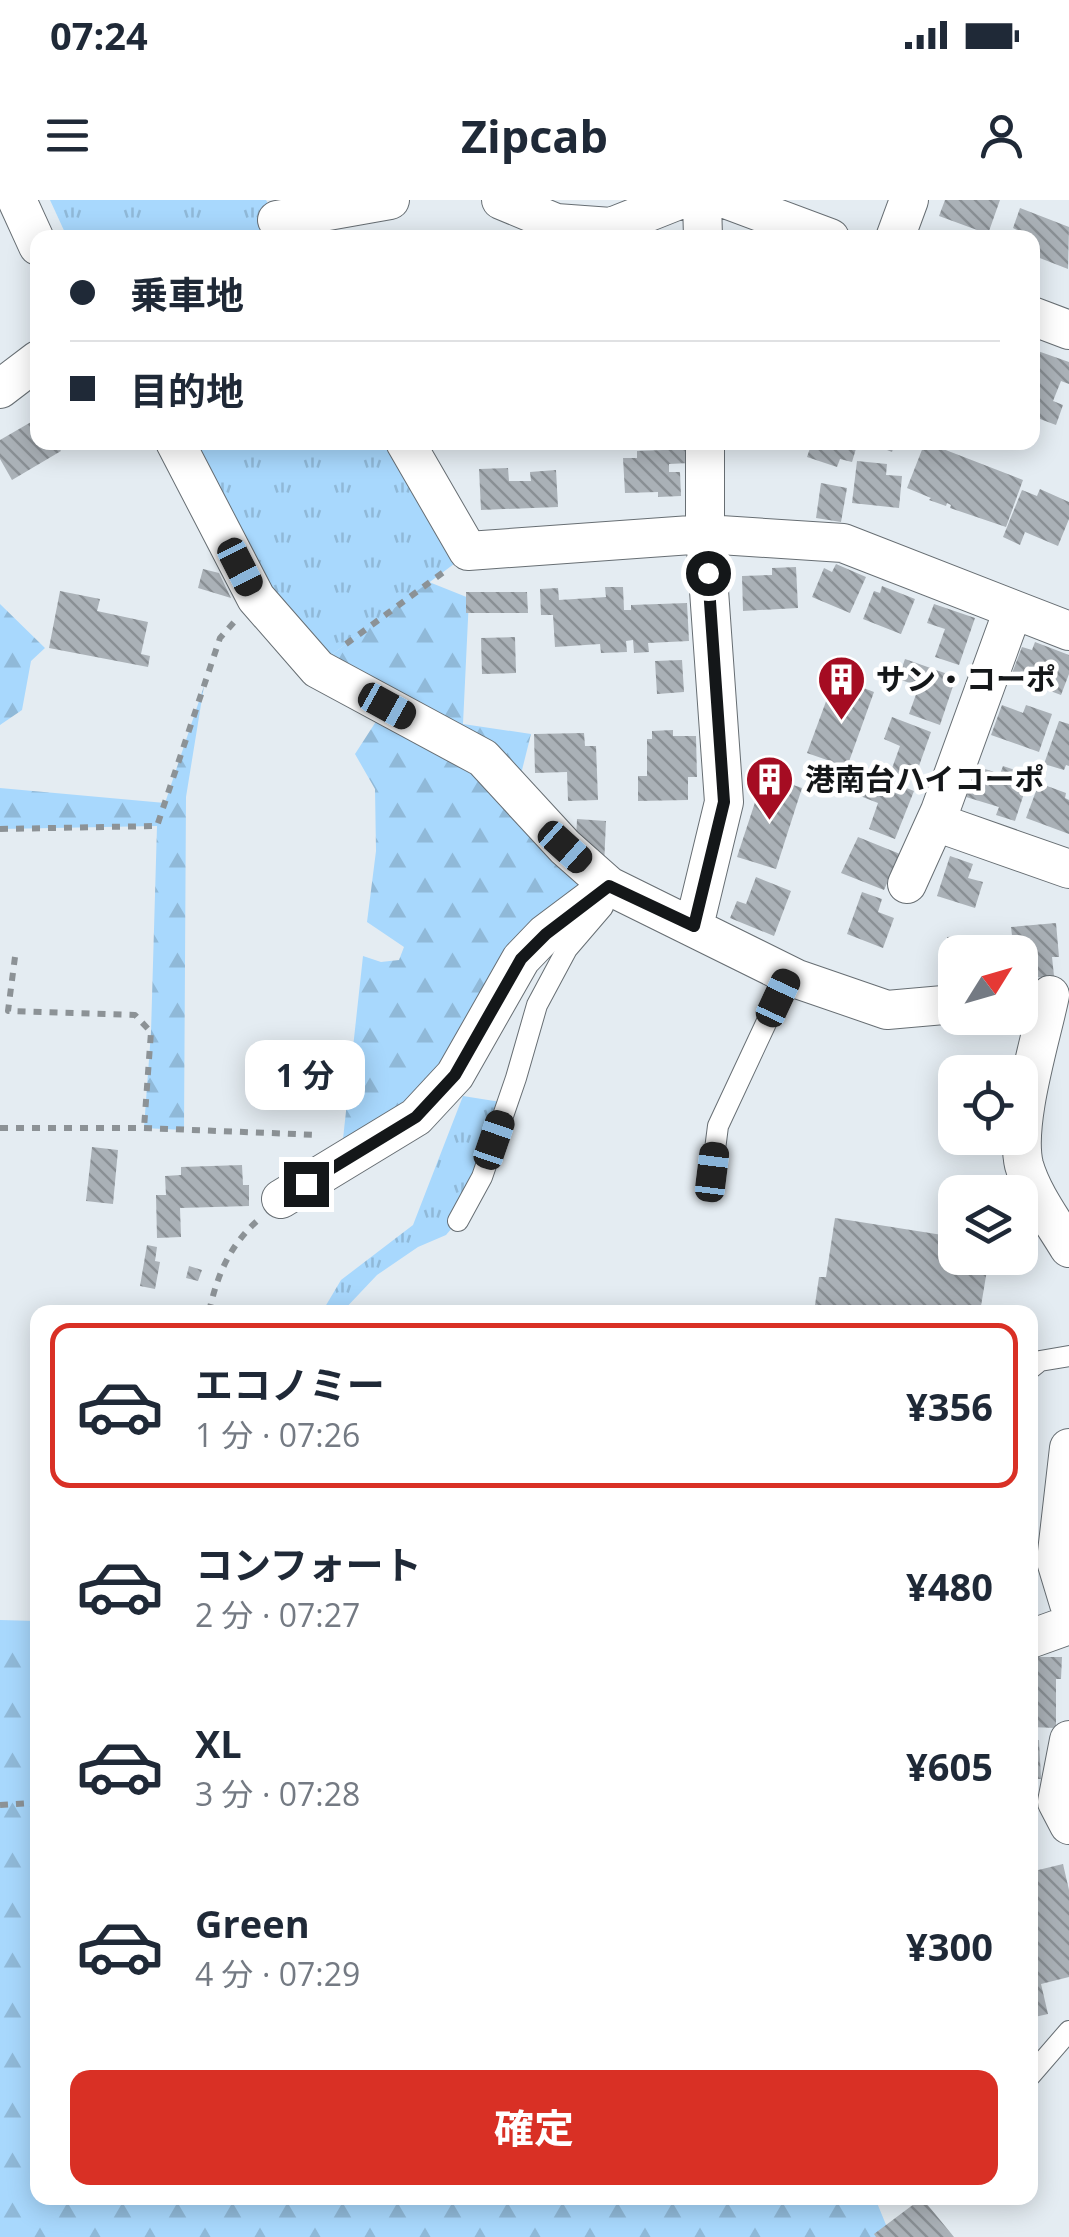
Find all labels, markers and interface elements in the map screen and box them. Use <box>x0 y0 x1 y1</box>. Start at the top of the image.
text: 07:24 <box>50 9 148 61</box>
text: Zipcab <box>461 105 608 166</box>
icon: menu <box>40 108 95 163</box>
icon: person <box>974 108 1029 163</box>
text: 乗車地 <box>130 268 244 320</box>
text: 目的地 <box>130 364 244 416</box>
car <box>213 533 267 601</box>
route start <box>686 551 731 596</box>
building icon: サン・コーポ <box>815 654 867 722</box>
place label: サン・コーポ <box>876 658 1056 699</box>
car <box>353 678 421 734</box>
building icon: 港南台ハイコーポ <box>744 754 796 822</box>
place label: 港南台ハイコーポ <box>805 758 1044 799</box>
car <box>533 816 597 878</box>
north arrow <box>938 935 1038 1035</box>
map controls <box>938 935 1038 1275</box>
car <box>752 964 804 1032</box>
callout: 1 分 <box>246 1039 366 1109</box>
text: 1 分 <box>276 1053 334 1096</box>
button: locate <box>938 1055 1038 1155</box>
car <box>470 1107 518 1173</box>
car <box>693 1140 731 1204</box>
route end <box>284 1162 329 1207</box>
button: layers <box>938 1175 1038 1275</box>
text: エコノミー <box>195 1358 385 1410</box>
icon: car <box>75 1361 165 1451</box>
text: ¥356 <box>906 1380 993 1432</box>
text: 1 分 · 07:26 <box>195 1413 360 1456</box>
text: コンフォート <box>195 1538 422 1590</box>
icon: car <box>75 1541 165 1631</box>
text: ¥480 <box>906 1560 993 1612</box>
text: 2 分 · 07:27 <box>195 1593 360 1636</box>
text: XL <box>195 1717 242 1769</box>
icon: car <box>75 1721 165 1811</box>
text: ¥605 <box>906 1740 993 1792</box>
text: 3 分 · 07:28 <box>195 1772 360 1815</box>
text: Green <box>195 1897 310 1949</box>
icon: car <box>75 1901 165 1991</box>
text: ¥300 <box>906 1920 993 1972</box>
text: 4 分 · 07:29 <box>195 1952 360 1995</box>
button: 確定 <box>70 2070 998 2185</box>

